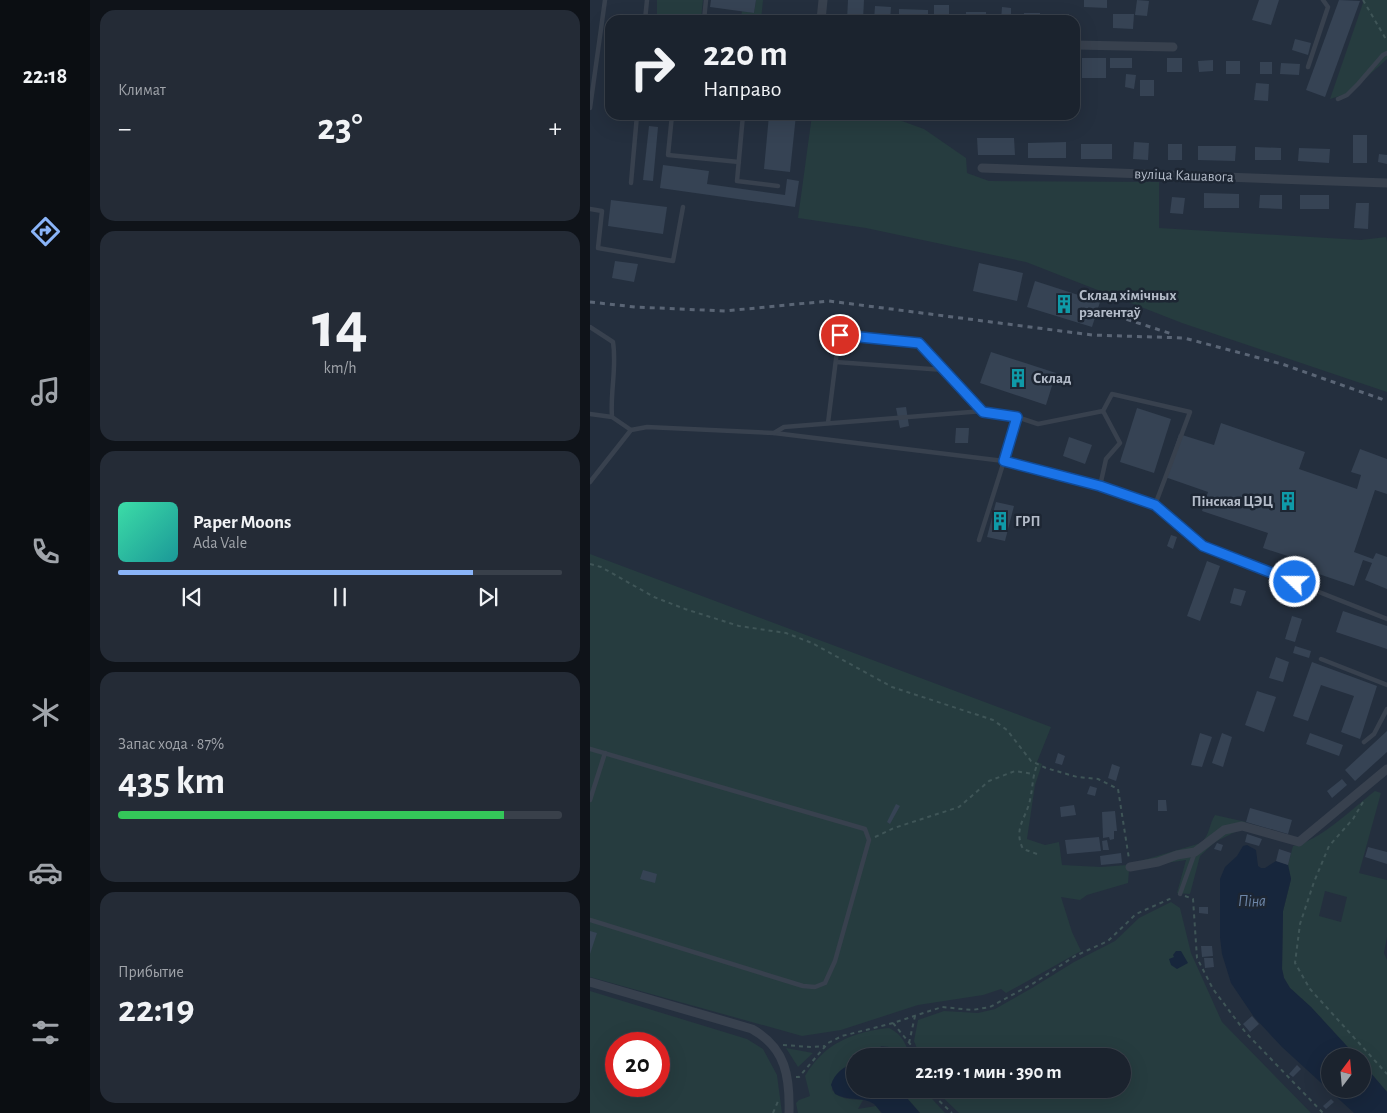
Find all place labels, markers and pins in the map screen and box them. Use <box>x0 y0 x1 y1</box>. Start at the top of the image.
place label: Склад хімічных рэагентаў <box>1079 288 1176 320</box>
building icon: Склад хімічных рэагентаў <box>1053 293 1075 315</box>
pin <box>819 314 861 356</box>
building icon: Склад <box>1007 367 1029 389</box>
place label: Склад <box>1033 371 1071 386</box>
building icon: Пінская ЦЭЦ <box>1277 490 1299 512</box>
place label: Пінская ЦЭЦ <box>1191 494 1273 509</box>
building icon: ГРП <box>989 510 1011 532</box>
place label: ГРП <box>1015 514 1041 529</box>

